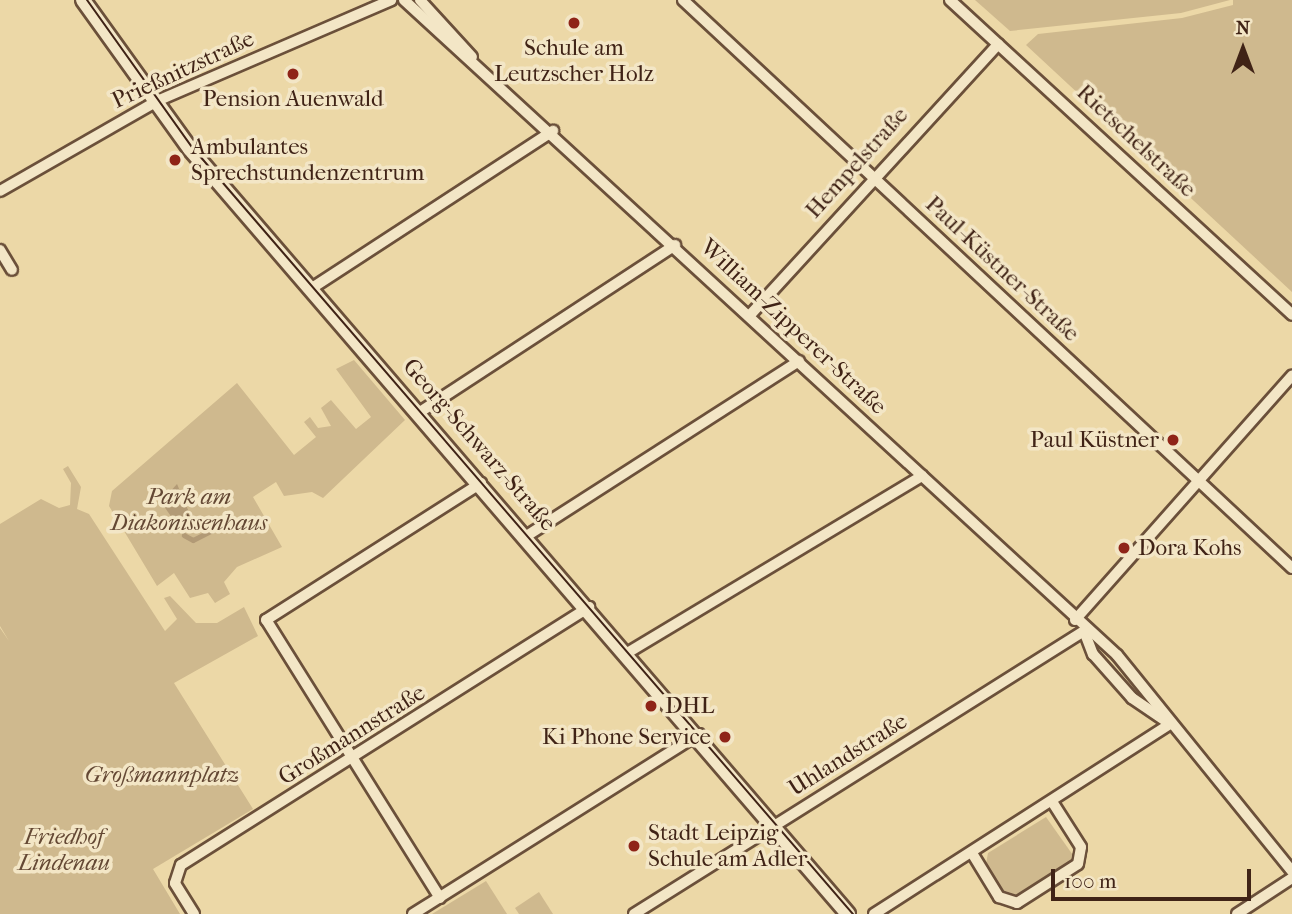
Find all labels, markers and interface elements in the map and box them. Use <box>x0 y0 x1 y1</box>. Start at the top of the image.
north arrow <box>1208 14 1278 84</box>
marker: Schule am Leutzscher Holz <box>566 15 582 31</box>
text: N <box>1236 17 1250 39</box>
street label: Prießnitzstraße <box>108 25 258 115</box>
place label: Schule am Leutzscher Holz <box>494 34 654 88</box>
marker: Pension Auenwald <box>285 66 301 82</box>
street label: Rietschelstraße <box>1071 79 1201 203</box>
place label: Pension Auenwald <box>202 85 384 113</box>
street label: Hempelstraße <box>800 102 914 224</box>
place label: Ambulantes Sprechstundenzentrum <box>191 133 424 187</box>
marker: Ambulantes Sprechstundenzentrum <box>165 150 185 170</box>
street label: Paul-Küstner-Straße <box>919 191 1085 347</box>
street label: William-Zipperer-Straße <box>694 234 892 420</box>
street label: Georg-Schwarz-Straße <box>397 353 561 537</box>
place label: Paul Küstner <box>1030 426 1159 454</box>
marker: Paul Küstner <box>1165 432 1181 448</box>
park label: Park am Diakonissenhaus <box>111 483 267 537</box>
place label: Dora Kohs <box>1138 534 1242 562</box>
marker: Dora Kohs <box>1116 540 1132 556</box>
street label: Großmannstraße <box>274 679 430 791</box>
place label: DHL <box>665 692 714 720</box>
marker: DHL <box>643 698 659 714</box>
street label: Uhlandstraße <box>784 708 912 802</box>
place label: Ki Phone Service <box>542 723 711 751</box>
marker: Ki Phone Service <box>717 729 733 745</box>
park label: Großmannplatz <box>85 761 239 789</box>
place label: Stadt Leipzig Schule am Adler <box>648 819 808 873</box>
park label: Friedhof Lindenau <box>18 823 110 877</box>
marker: Stadt Leipzig Schule am Adler <box>626 838 642 854</box>
scale bar <box>1054 855 1254 899</box>
text: 100 m <box>1064 869 1117 893</box>

